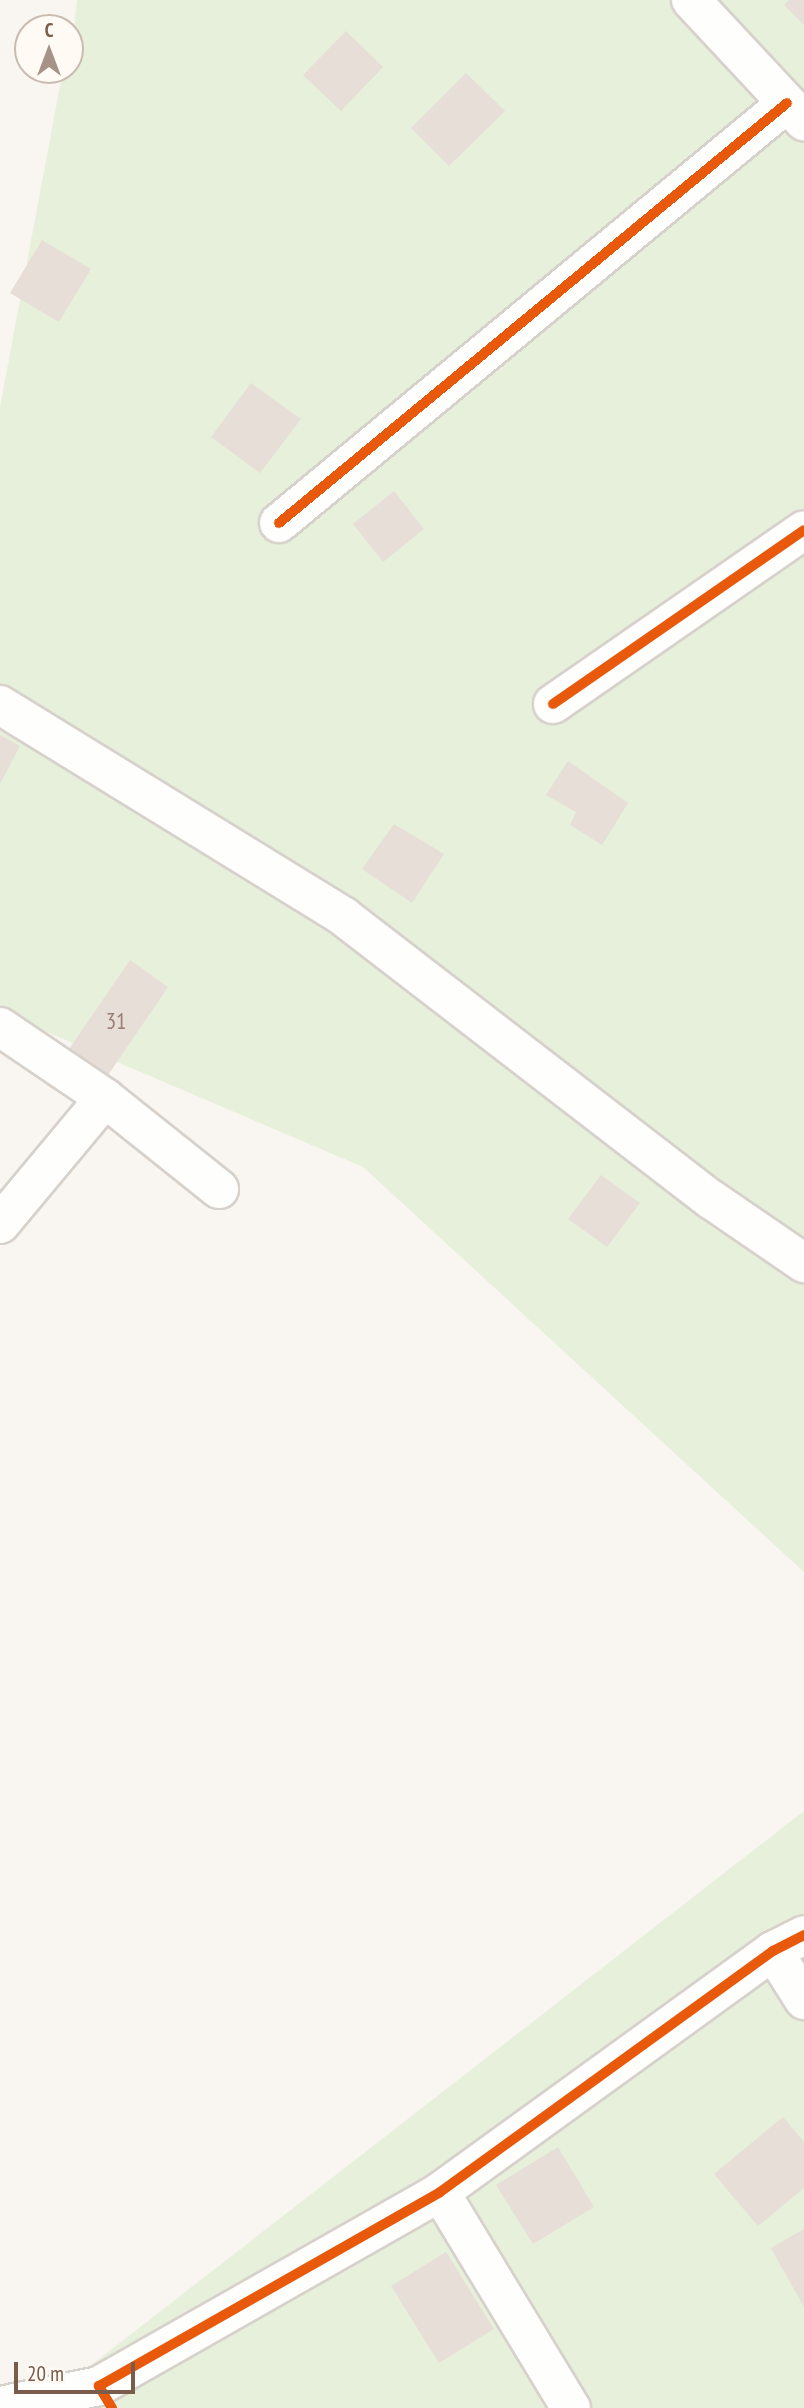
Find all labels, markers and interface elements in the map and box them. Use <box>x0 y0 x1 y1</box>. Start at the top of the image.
north arrow <box>14 14 84 84</box>
text: С <box>45 18 53 42</box>
house number: 31 <box>106 1007 126 1035</box>
scale bar <box>18 2348 138 2392</box>
text: 20 m <box>27 2360 64 2387</box>

